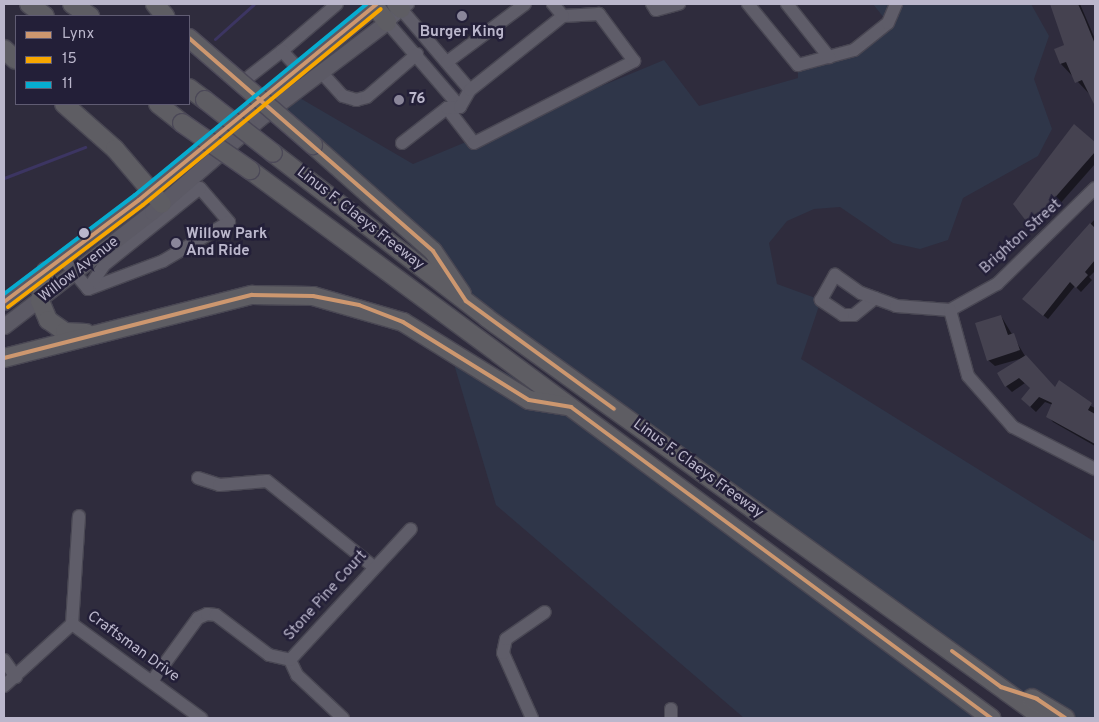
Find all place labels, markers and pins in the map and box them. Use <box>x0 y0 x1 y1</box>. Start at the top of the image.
marker: Burger King <box>456 10 468 22</box>
place label: Burger King <box>420 24 504 42</box>
place label: 76 <box>409 91 426 109</box>
marker: 76 <box>393 94 405 106</box>
place label: Willow Park And Ride <box>186 225 267 260</box>
unlabelled marker <box>79 228 89 238</box>
marker: Willow Park And Ride <box>170 237 182 249</box>

